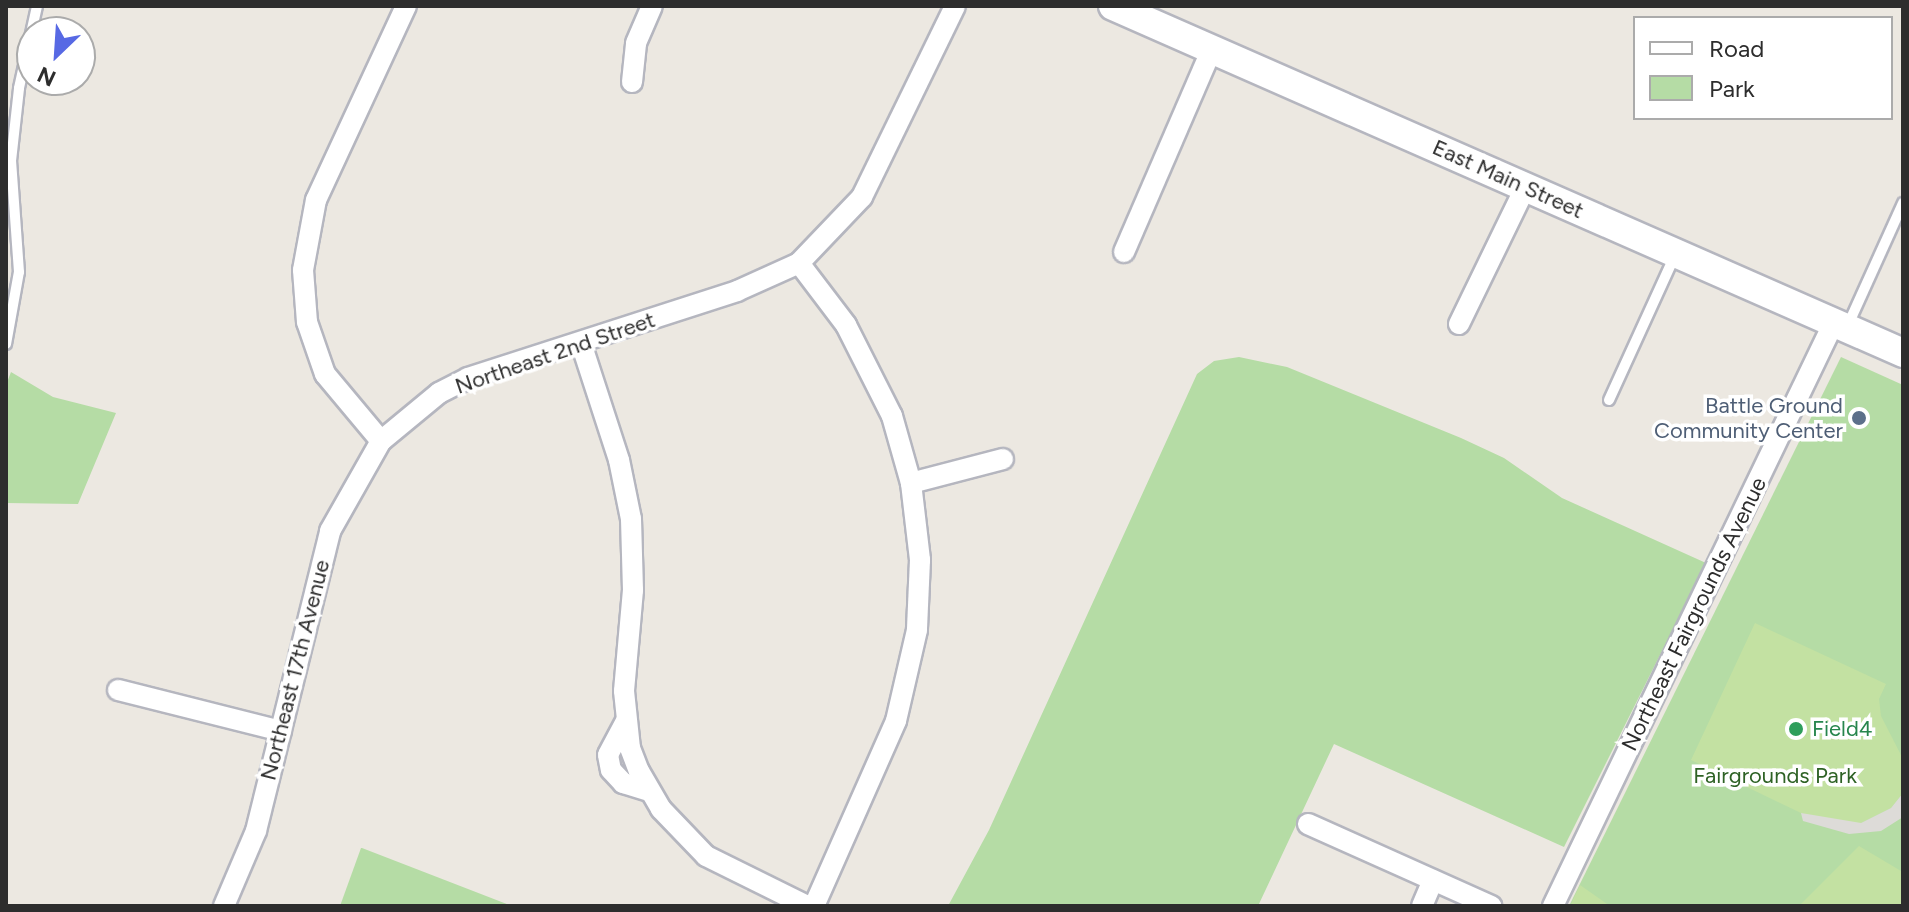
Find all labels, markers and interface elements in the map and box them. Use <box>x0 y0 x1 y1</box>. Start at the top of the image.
north arrow <box>16 16 96 96</box>
legend <box>1633 16 1893 120</box>
text: Road <box>1709 34 1764 63</box>
text: N <box>33 61 60 92</box>
text: Park <box>1709 74 1755 103</box>
street label: East Main Street <box>1428 134 1588 224</box>
street label: Northeast 2nd Street <box>452 306 658 400</box>
place label: Battle Ground Community Center <box>1654 392 1843 444</box>
marker: Battle Ground Community Center <box>1850 409 1868 427</box>
street label: Northeast Fairgrounds Avenue <box>1616 473 1772 755</box>
street label: Northeast 17th Avenue <box>255 557 335 783</box>
place label: Field4 <box>1812 716 1872 742</box>
marker: Field4 <box>1787 720 1805 738</box>
park label: Fairgrounds Park <box>1693 763 1857 789</box>

